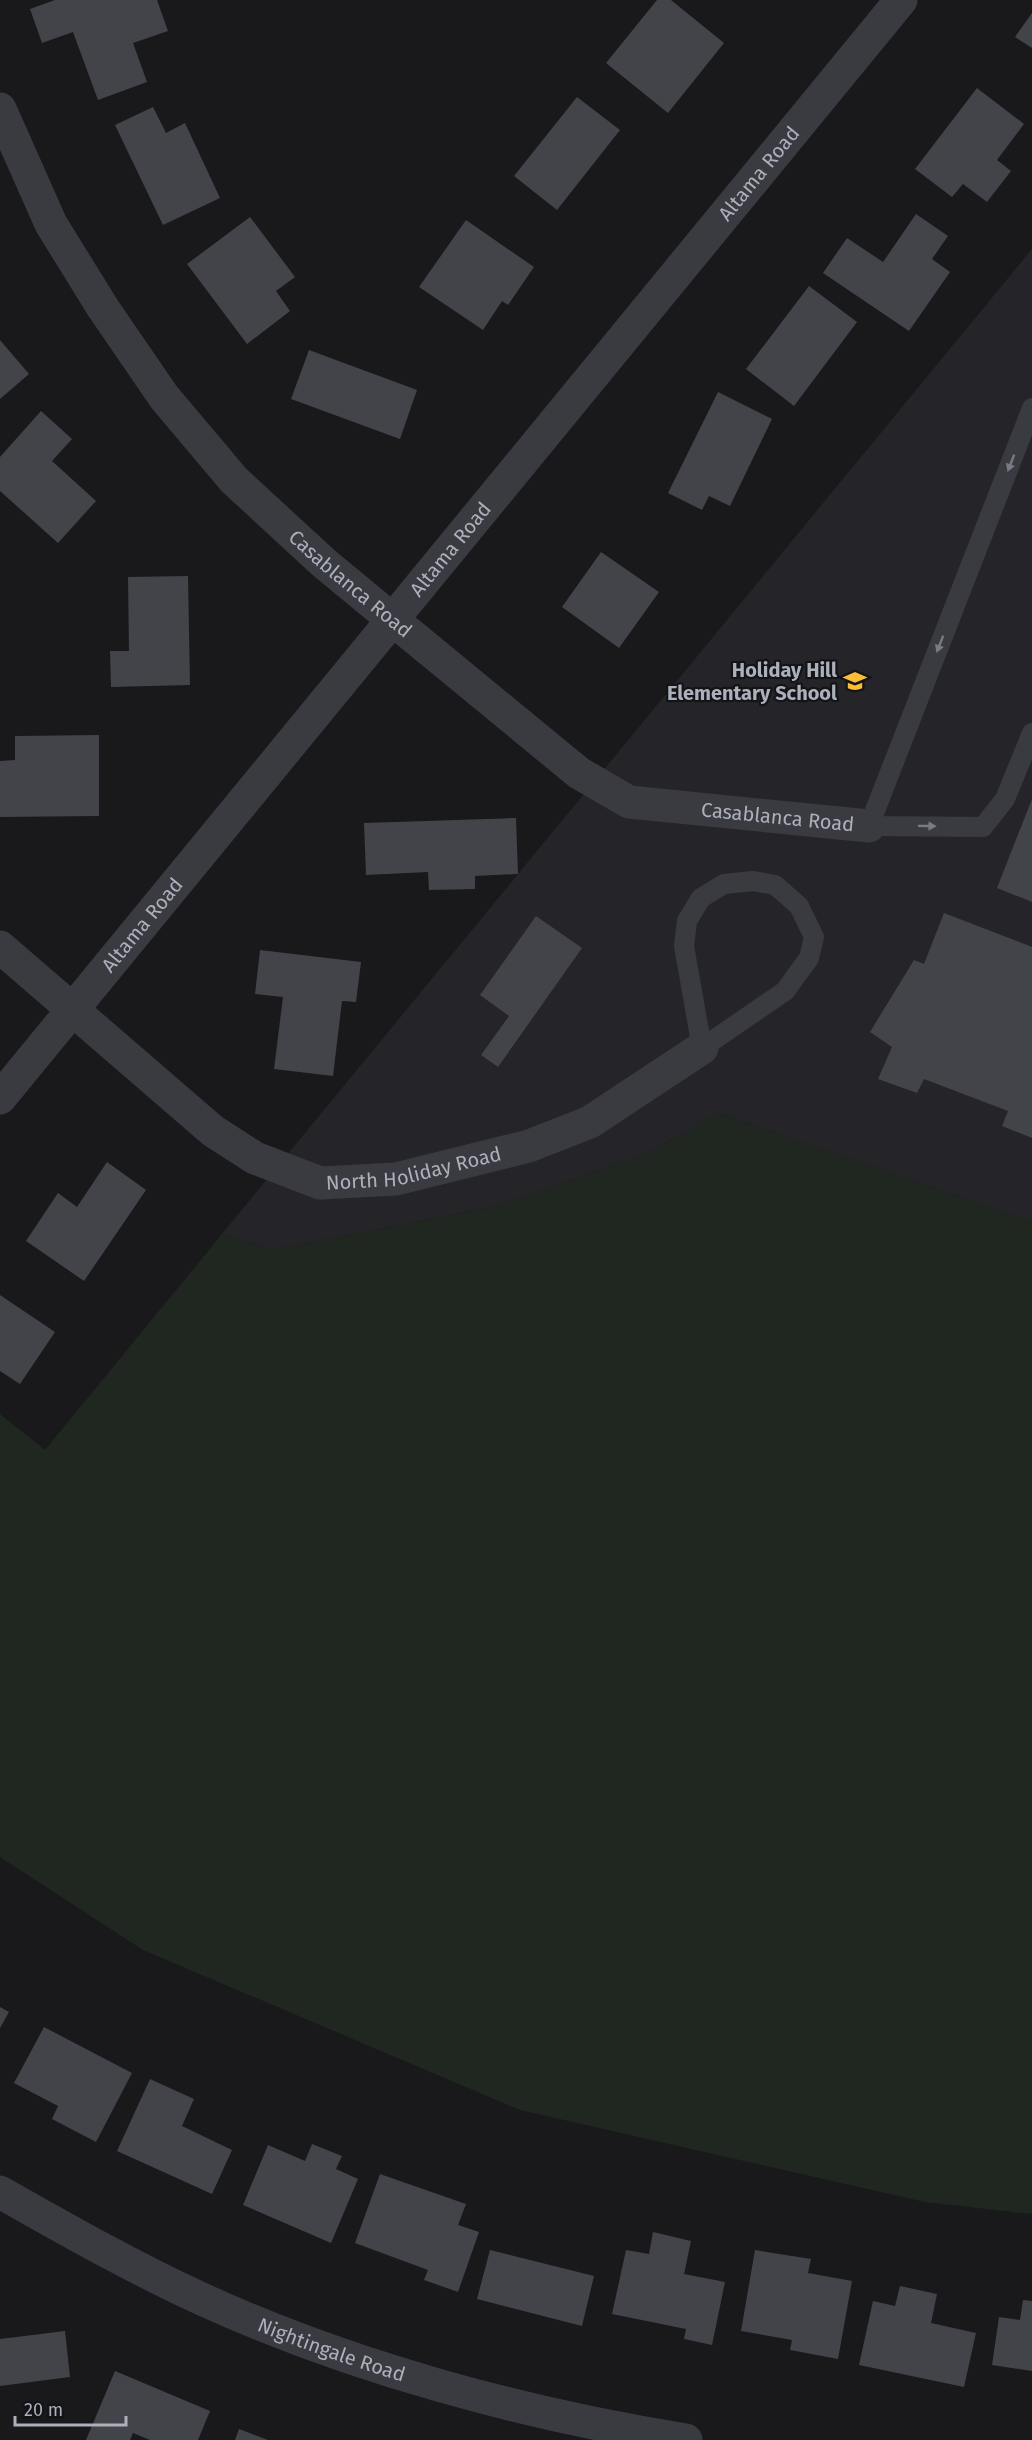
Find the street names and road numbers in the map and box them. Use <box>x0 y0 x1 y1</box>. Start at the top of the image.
street label: Altama Road <box>713 121 804 225</box>
street label: Altama Road <box>405 497 496 601</box>
street label: Casablanca Road <box>284 525 417 643</box>
street label: Casablanca Road <box>700 797 855 836</box>
street label: Altama Road <box>96 873 188 977</box>
street label: North Holiday Road <box>325 1141 504 1195</box>
street label: Nightingale Road <box>254 2312 408 2387</box>

